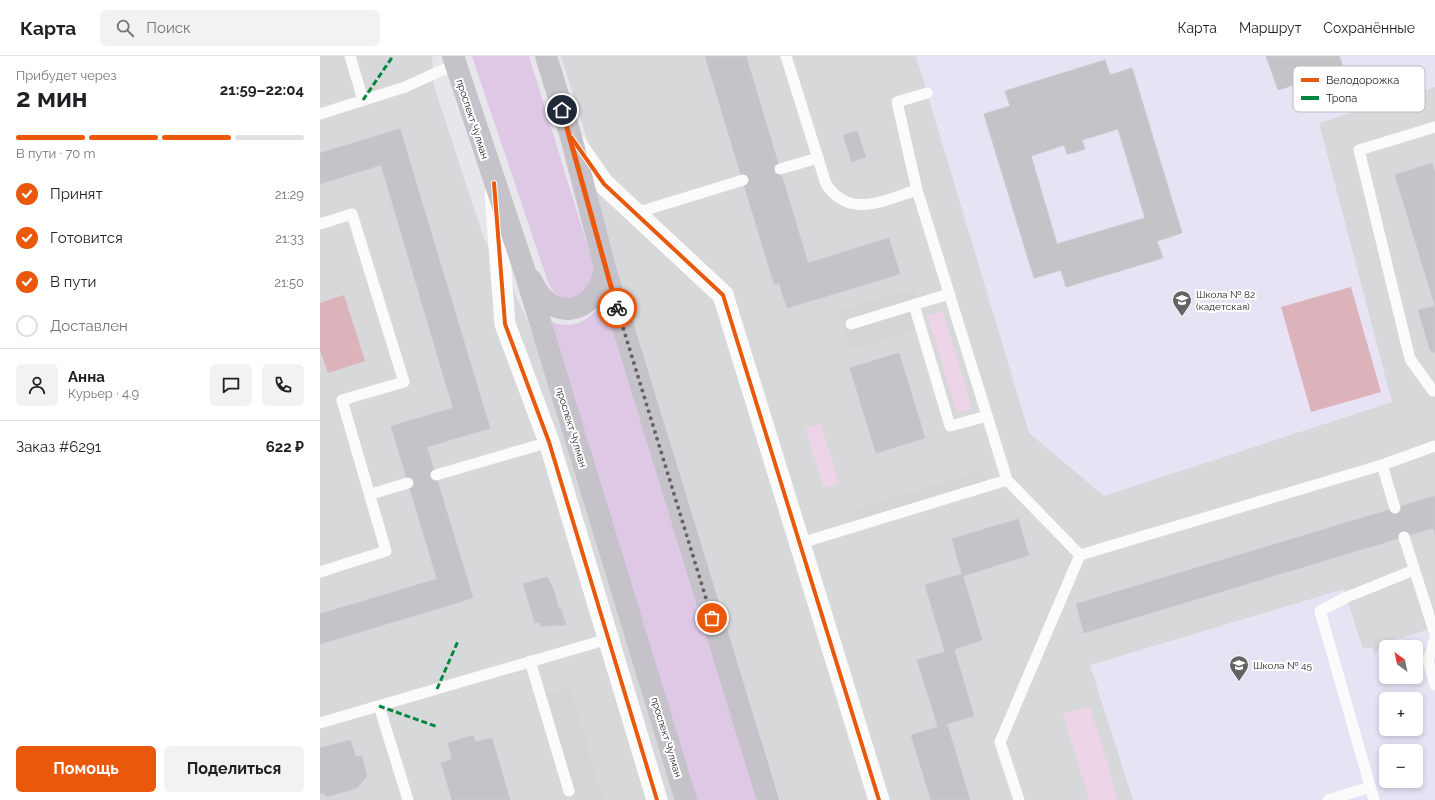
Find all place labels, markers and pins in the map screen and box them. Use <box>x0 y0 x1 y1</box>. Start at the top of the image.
pin <box>545 93 579 127</box>
school or university icon: Школа № 82 (кадетская) <box>1171 289 1193 317</box>
place label: Школа № 82 (кадетская) <box>1196 289 1255 312</box>
pin <box>695 601 729 635</box>
school or university icon: Школа № 45 <box>1228 654 1250 682</box>
place label: Школа № 45 <box>1253 660 1312 671</box>

